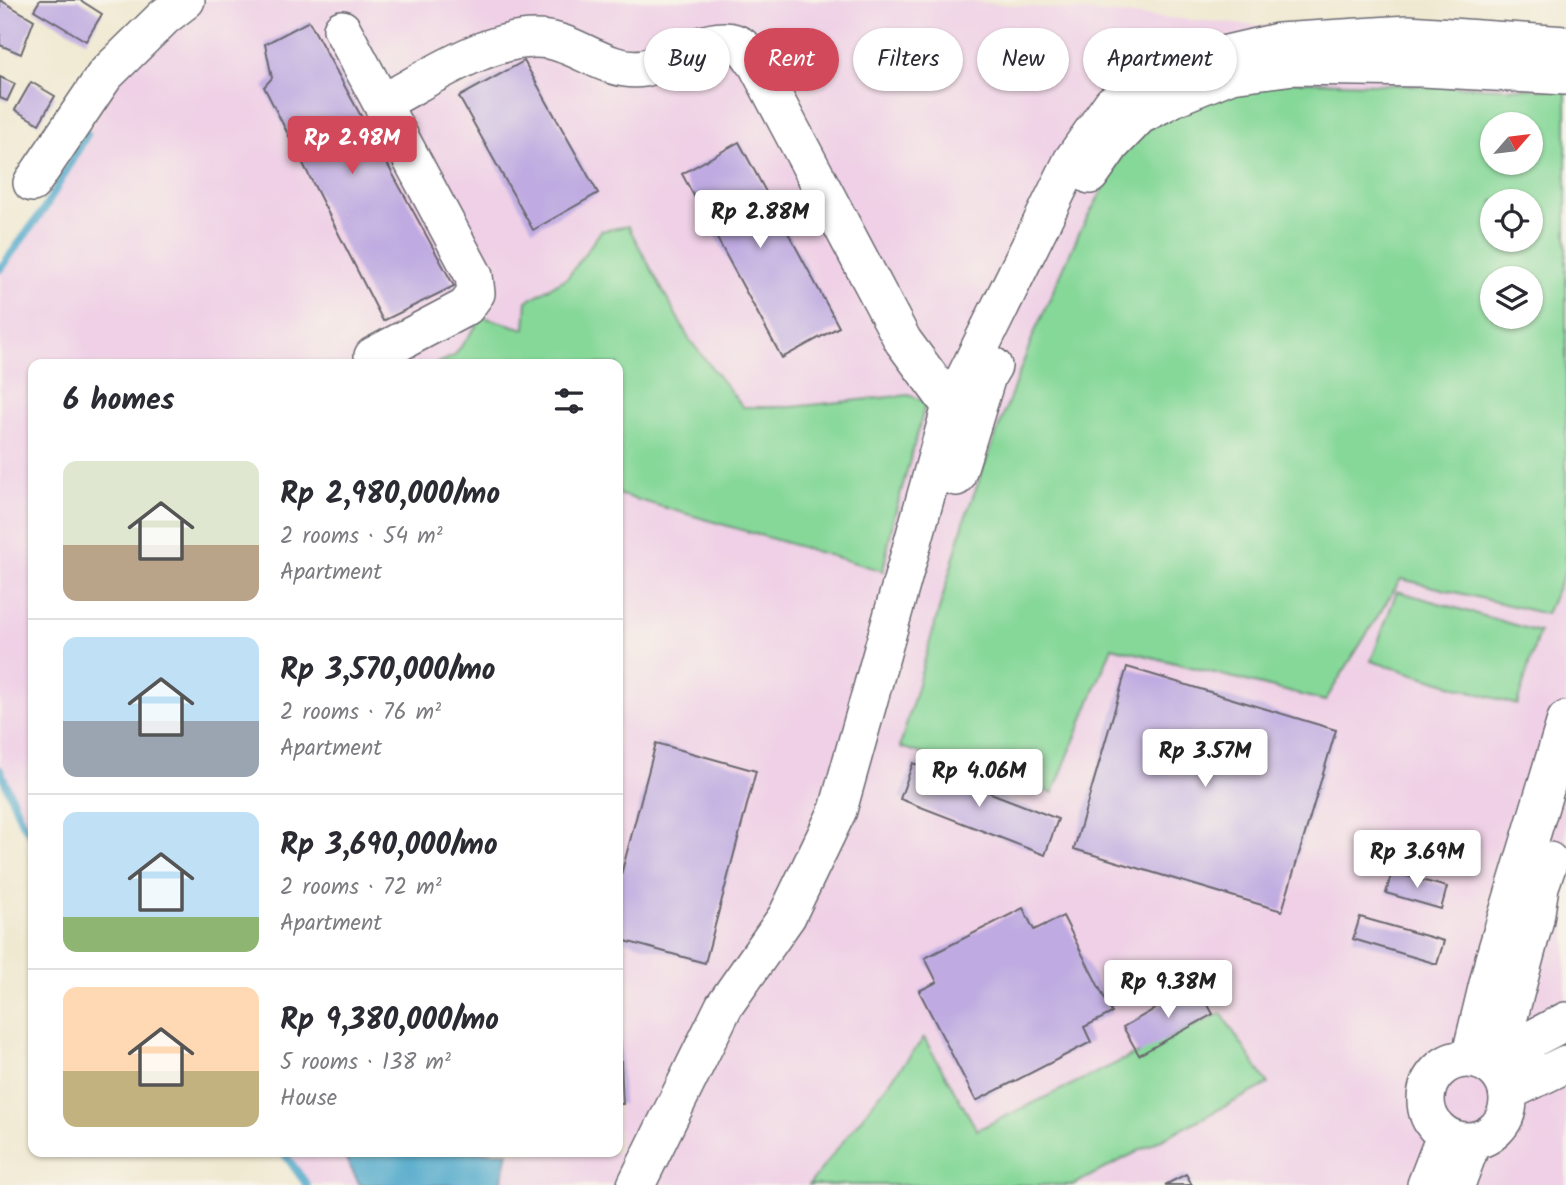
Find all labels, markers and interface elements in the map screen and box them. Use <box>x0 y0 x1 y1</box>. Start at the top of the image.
chip: Buy <box>644 28 730 91</box>
chip: Rent <box>744 28 839 91</box>
chip: Filters <box>853 28 963 91</box>
chip: New <box>977 28 1069 91</box>
chip: Apartment <box>1083 28 1237 91</box>
north arrow <box>1480 112 1544 175</box>
map controls <box>1480 112 1543 329</box>
pin: Rp 2.98M <box>280 116 424 176</box>
text: Rp 2.98M <box>304 121 400 157</box>
button: locate <box>1480 189 1543 252</box>
pin: Rp 2.88M <box>688 190 832 250</box>
text: Rp 2.88M <box>711 195 809 231</box>
button: layers <box>1480 266 1543 329</box>
text: 6 homes <box>63 377 175 425</box>
icon: filters <box>550 382 588 420</box>
text: Rp 2,980,000/mo <box>280 471 500 519</box>
icon: home <box>119 489 203 573</box>
text: 2 rooms · 54 m² <box>280 519 443 555</box>
text: Apartment <box>280 555 382 591</box>
text: Rp 3,570,000/mo <box>280 647 495 695</box>
icon: home <box>119 665 203 749</box>
text: 2 rooms · 76 m² <box>280 695 441 731</box>
pin: Rp 3.57M <box>1133 730 1277 789</box>
text: Apartment <box>280 731 382 767</box>
text: Rp 3.57M <box>1159 734 1251 770</box>
pin: Rp 4.06M <box>907 750 1051 809</box>
text: Rp 4.06M <box>932 754 1026 790</box>
text: Rp 3,690,000/mo <box>280 822 498 870</box>
pin: Rp 3.69M <box>1345 830 1489 890</box>
text: Rp 3.69M <box>1370 835 1464 871</box>
icon: home <box>119 840 203 924</box>
text: 2 rooms · 72 m² <box>280 870 442 906</box>
text: Apartment <box>280 906 382 942</box>
pin: Rp 9.38M <box>1096 960 1240 1020</box>
text: Rp 9.38M <box>1120 965 1216 1001</box>
text: Rp 9,380,000/mo <box>280 997 499 1045</box>
icon: home <box>119 1015 203 1099</box>
text: 5 rooms · 138 m² <box>280 1045 451 1081</box>
text: House <box>280 1081 337 1117</box>

